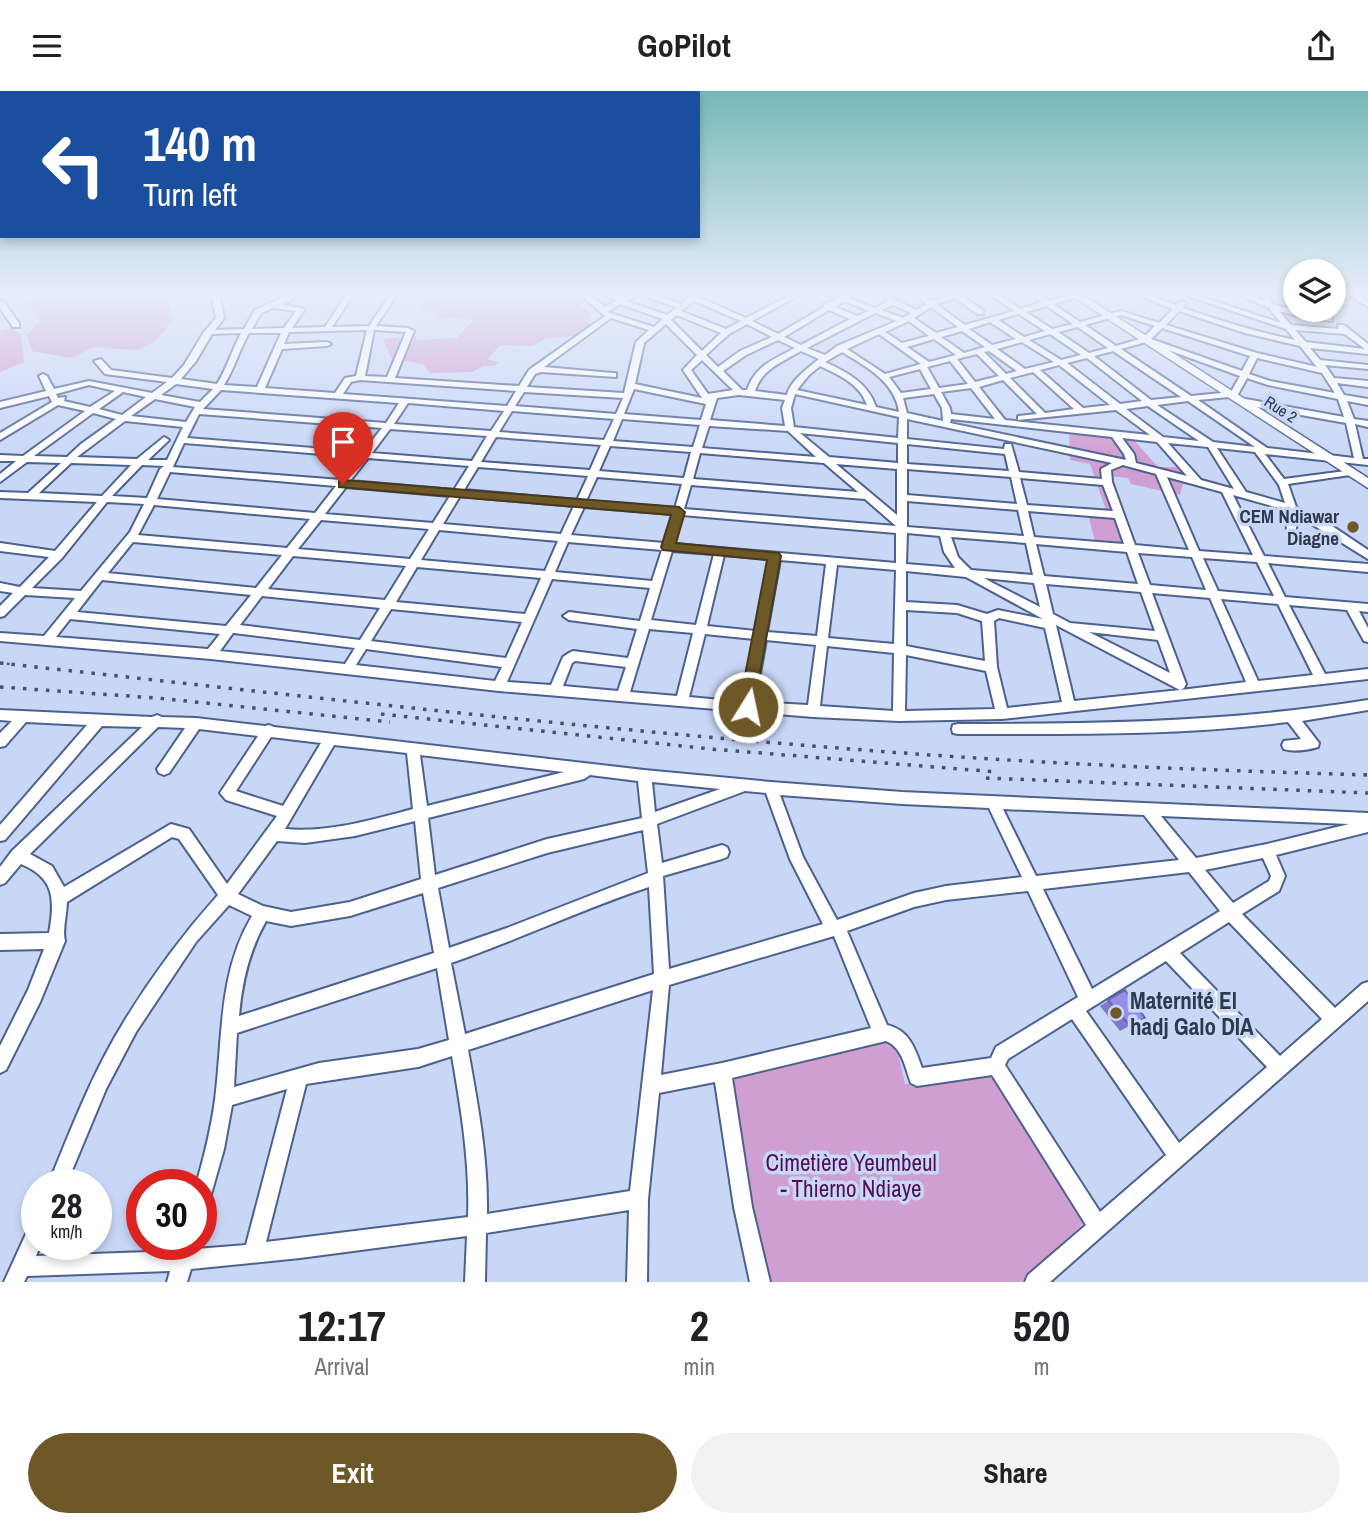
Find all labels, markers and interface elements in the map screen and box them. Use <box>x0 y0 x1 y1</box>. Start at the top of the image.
text: GoPilot <box>637 24 731 67</box>
icon: menu <box>28 27 66 65</box>
icon: share <box>1302 27 1340 65</box>
text: 140 m <box>143 110 257 176</box>
icon: left <box>28 119 119 210</box>
text: Turn left <box>143 173 237 216</box>
map controls <box>1283 259 1346 322</box>
button: layers <box>1283 259 1346 322</box>
street label: Rue 2 <box>1260 390 1302 428</box>
pin <box>313 412 373 484</box>
icon: arrive <box>324 423 362 461</box>
place label: CEM Ndiawar Diagne <box>1239 503 1339 551</box>
marker: CEM Ndiawar Diagne <box>1345 519 1361 535</box>
position arrow <box>711 670 785 744</box>
place label: Maternité El hadj Galo DIA <box>1130 985 1254 1042</box>
marker: Maternité El hadj Galo DIA <box>1108 1005 1124 1021</box>
park label: Cimetière Yeumbeul - Thierno Ndiaye <box>765 1147 937 1204</box>
speed limit sign: 30 <box>126 1169 217 1260</box>
text: 28 <box>51 1182 82 1229</box>
text: km/h <box>51 1219 83 1244</box>
text: 12:17 <box>298 1298 386 1354</box>
text: 2 <box>690 1298 709 1354</box>
text: 520 <box>1013 1298 1070 1354</box>
text: Arrival <box>315 1351 369 1382</box>
text: min <box>684 1351 715 1382</box>
text: m <box>1034 1351 1049 1382</box>
button: Exit <box>28 1433 677 1513</box>
button: Share <box>691 1433 1340 1513</box>

